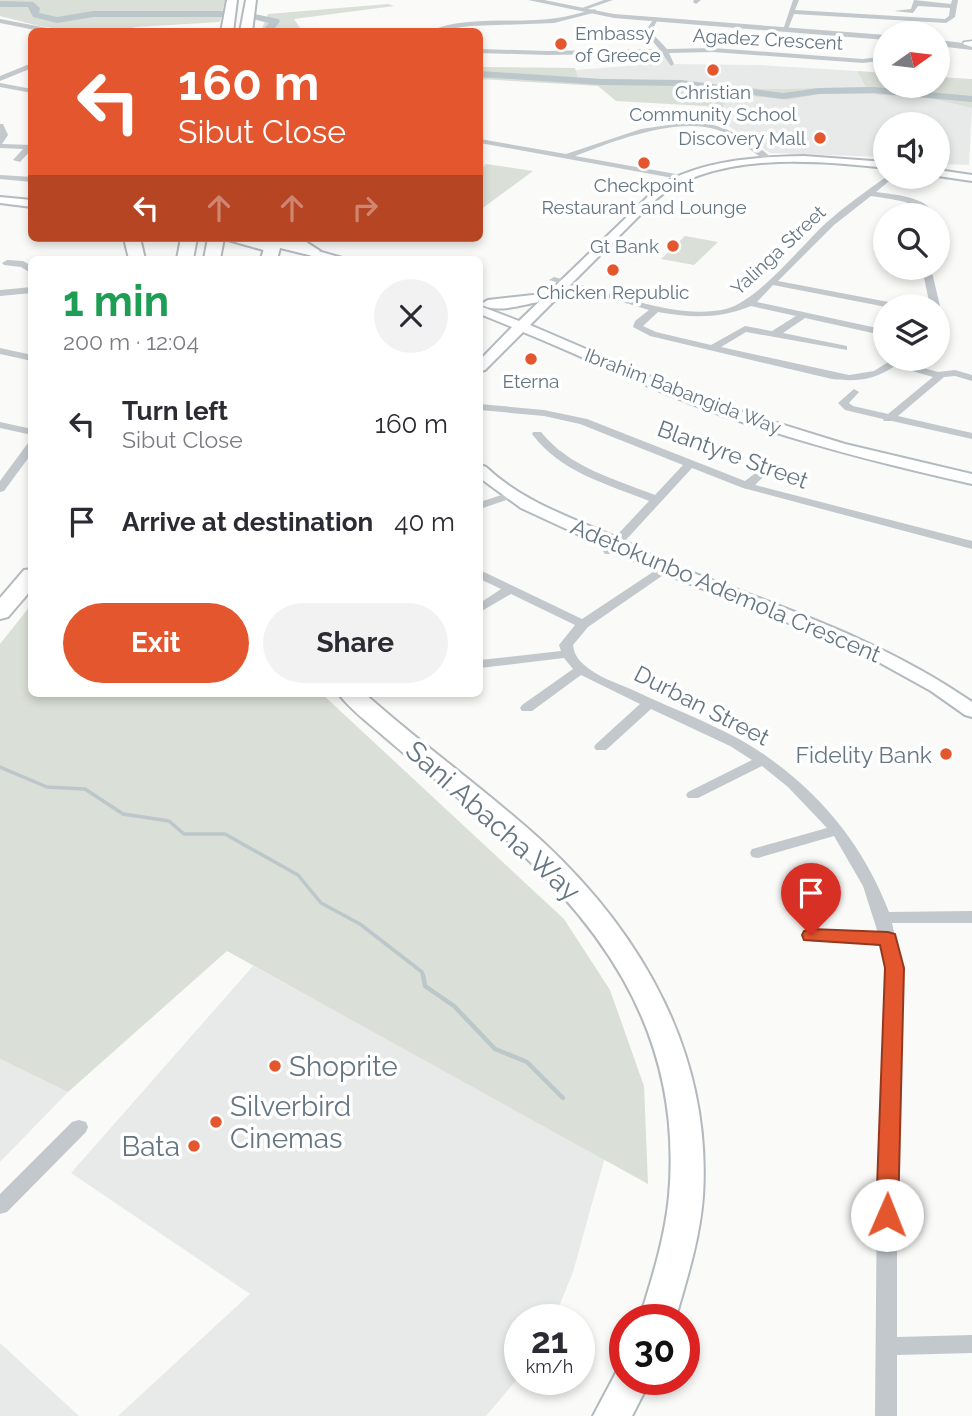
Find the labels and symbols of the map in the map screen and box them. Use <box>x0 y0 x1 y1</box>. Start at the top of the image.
north arrow <box>873 21 950 98</box>
place label: Embassy of Greece <box>575 22 661 66</box>
street label: Agadez Crescent <box>692 24 844 54</box>
marker: Embassy of Greece <box>553 36 569 52</box>
marker: Christian Community School <box>705 62 721 78</box>
place label: Christian Community School <box>629 81 798 125</box>
place label: Discovery Mall <box>678 127 807 149</box>
marker: Discovery Mall <box>812 130 828 146</box>
marker: Checkpoint Restaurant and Lounge <box>636 155 652 171</box>
place label: Checkpoint Restaurant and Lounge <box>541 174 747 218</box>
street label: Yalinga Street <box>726 200 830 299</box>
place label: Gt Bank <box>590 235 659 257</box>
marker: Gt Bank <box>665 238 681 254</box>
marker: Chicken Republic <box>605 262 621 278</box>
place label: Chicken Republic <box>536 281 690 303</box>
street label: Ibrahim Babangida Way <box>582 343 784 439</box>
marker: Eterna <box>523 351 539 367</box>
place label: Eterna <box>503 370 559 392</box>
street label: Blantyre Street <box>654 414 812 494</box>
street label: Adetokunbo Ademola Crescent <box>567 512 885 668</box>
street label: Durban Street <box>630 659 774 751</box>
street label: Sani Abacha Way <box>399 734 587 908</box>
place label: Fidelity Bank <box>795 741 932 768</box>
marker: Fidelity Bank <box>938 746 954 762</box>
pin <box>781 863 841 935</box>
place label: Shoprite <box>289 1050 398 1083</box>
marker: Shoprite <box>267 1058 283 1074</box>
place label: Silverbird Cinemas <box>230 1090 351 1155</box>
marker: Silverbird Cinemas <box>208 1114 224 1130</box>
place label: Bata <box>122 1130 180 1163</box>
marker: Bata <box>186 1138 202 1154</box>
position arrow <box>850 1178 924 1252</box>
speed limit sign: 30 <box>609 1304 700 1395</box>

